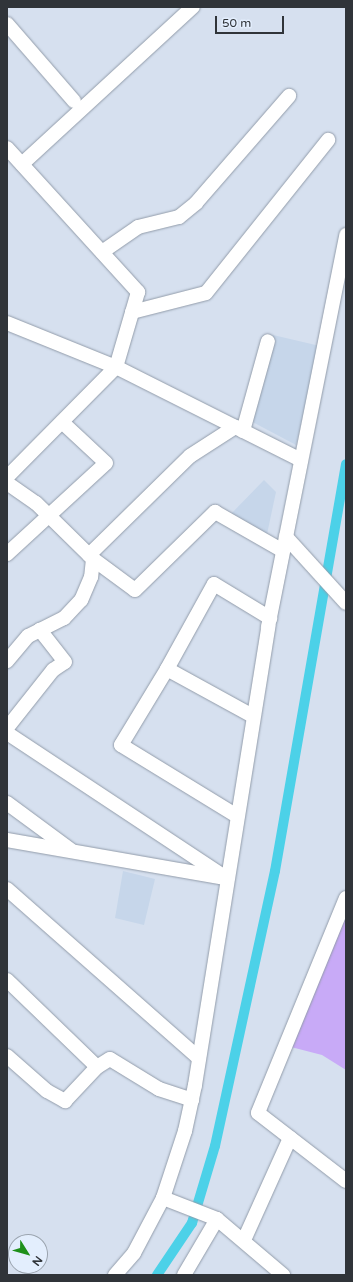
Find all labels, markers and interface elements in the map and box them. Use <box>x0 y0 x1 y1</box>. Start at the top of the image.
scale bar <box>217 8 286 34</box>
text: 50 m <box>222 16 251 30</box>
north arrow <box>8 1234 48 1274</box>
text: N <box>29 1253 45 1268</box>

